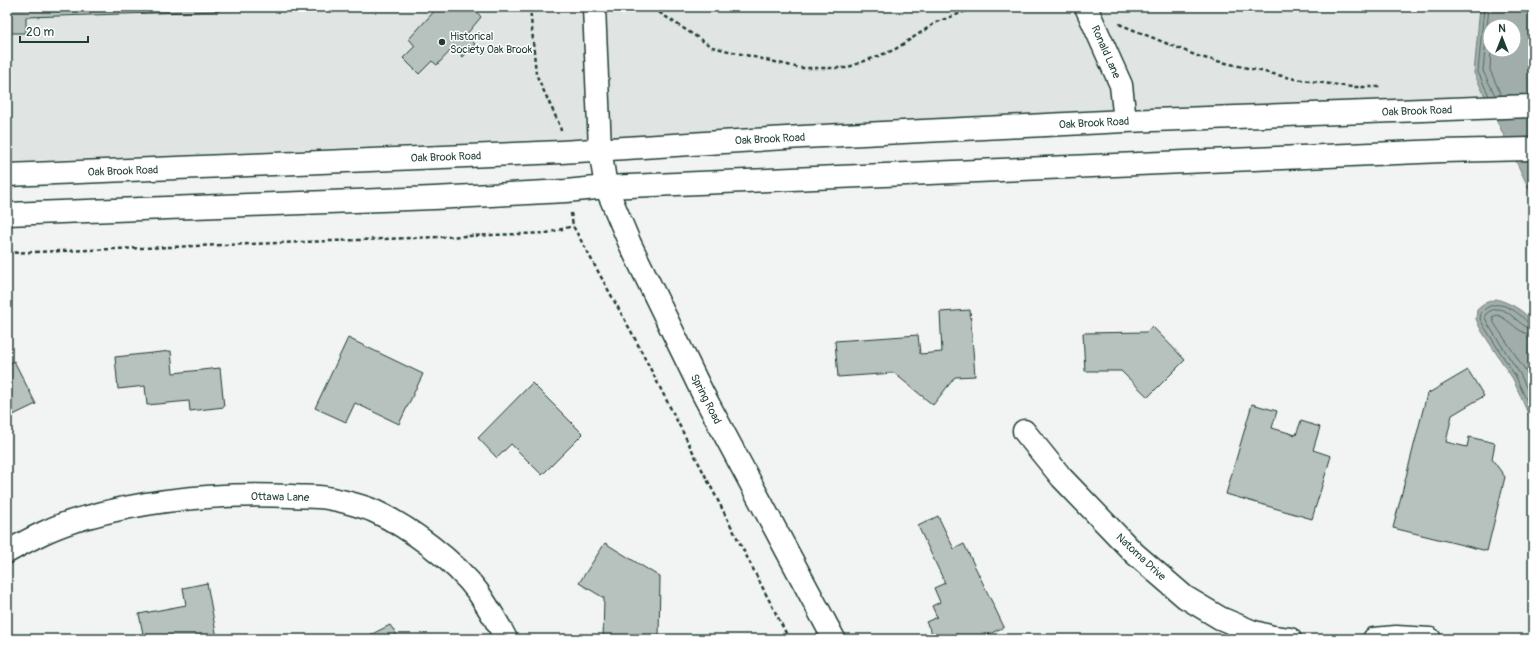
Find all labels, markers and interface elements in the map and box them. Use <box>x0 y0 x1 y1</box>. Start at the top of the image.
scale bar <box>20 18 88 44</box>
north arrow <box>1482 18 1522 58</box>
text: N <box>1498 22 1506 35</box>
street label: Ronald Lane <box>1089 24 1124 81</box>
text: 20 m <box>26 25 55 40</box>
place label: Historical Society Oak Brook <box>450 30 533 56</box>
marker: Historical Society Oak Brook <box>437 37 447 47</box>
street label: Oak Brook Road <box>1382 103 1452 119</box>
street label: Oak Brook Road <box>1058 115 1130 131</box>
street label: Oak Brook Road <box>734 131 806 147</box>
street label: Oak Brook Road <box>411 149 481 165</box>
street label: Oak Brook Road <box>88 163 158 179</box>
street label: Spring Road <box>688 372 724 426</box>
street label: Ottawa Lane <box>251 490 310 504</box>
street label: Natoma Drive <box>1114 531 1169 584</box>

